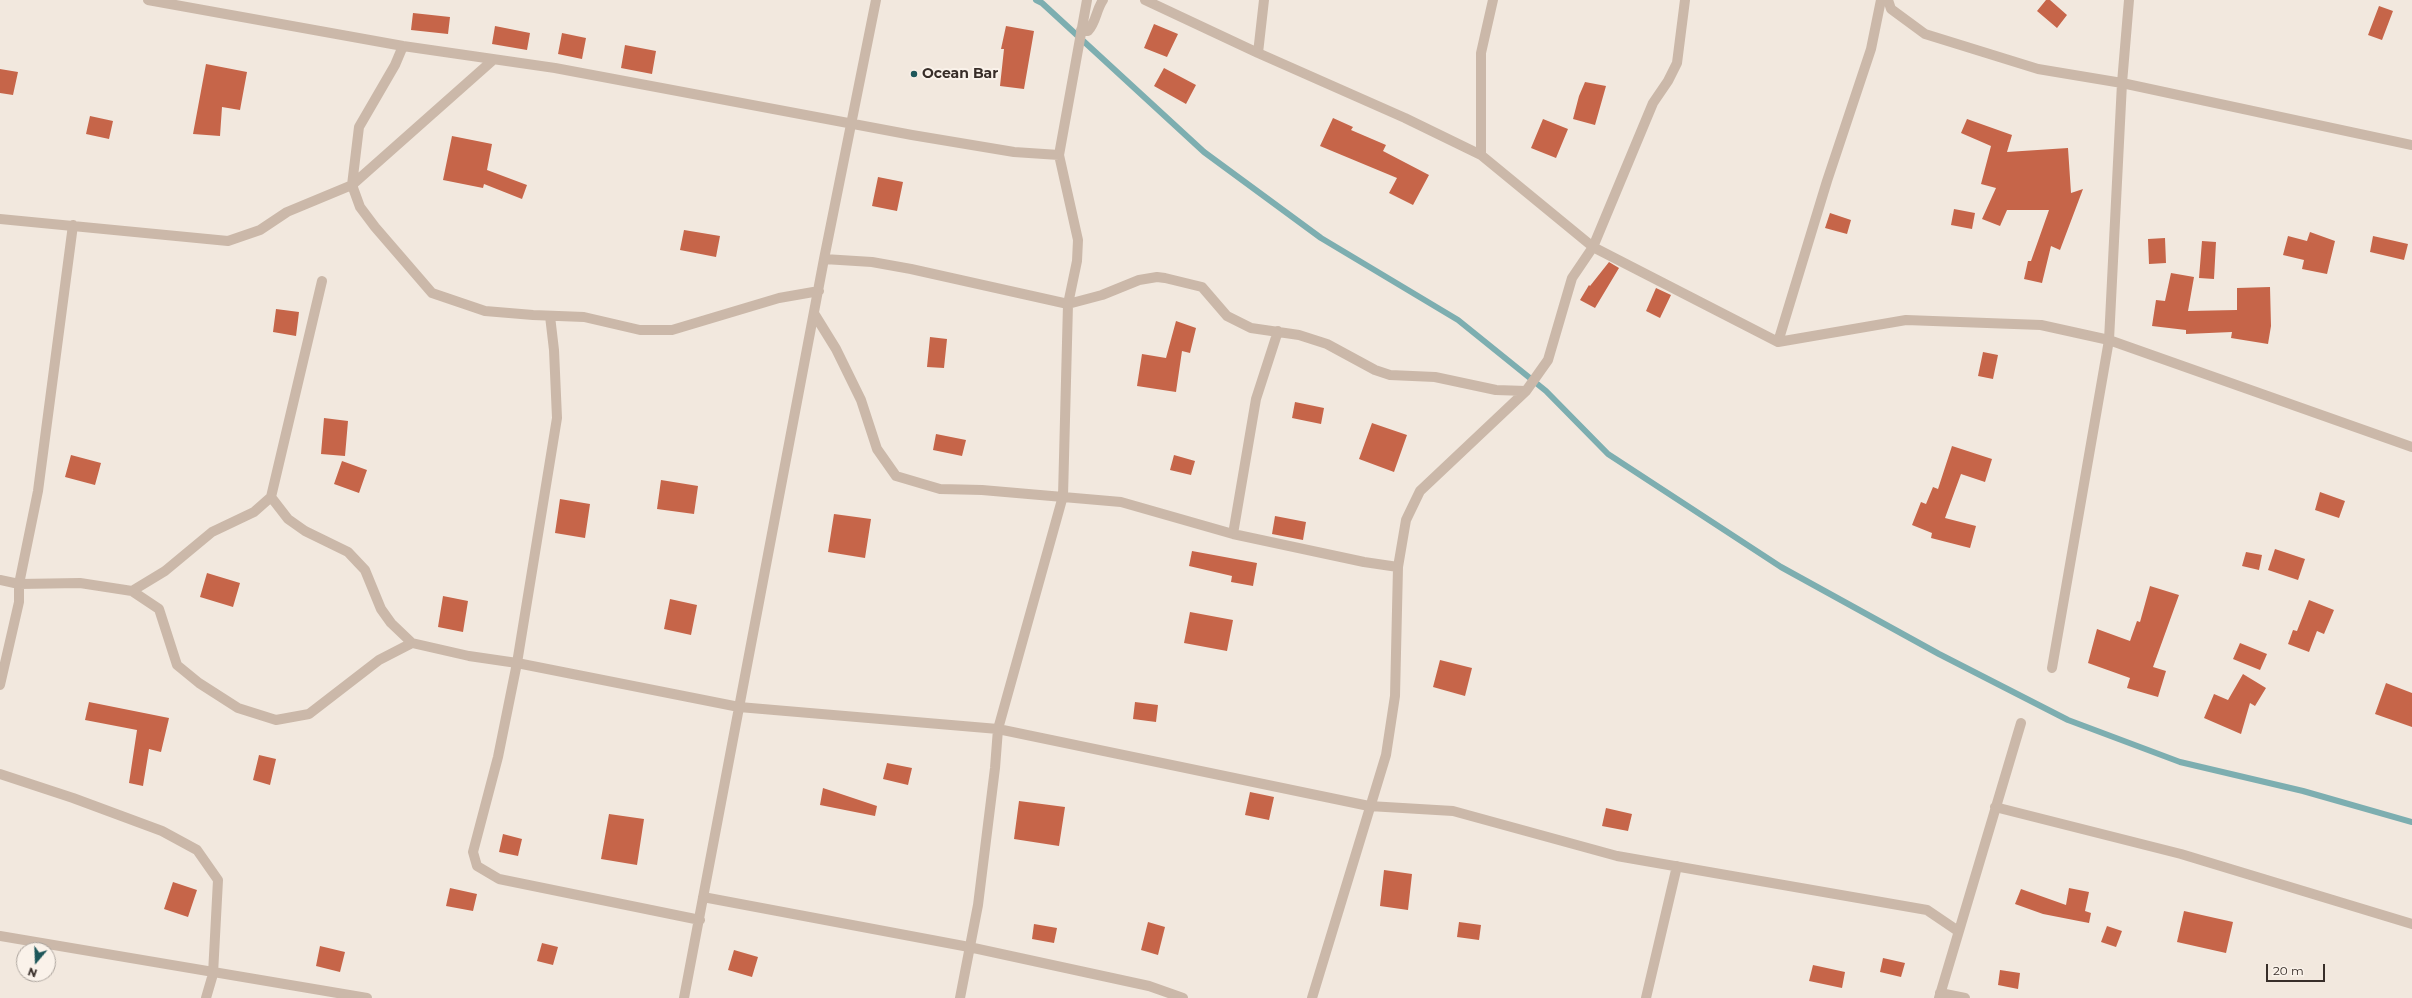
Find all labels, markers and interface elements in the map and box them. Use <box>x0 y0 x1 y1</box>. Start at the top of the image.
place label: Ocean Bar <box>922 66 998 82</box>
marker: Ocean Bar <box>909 69 919 79</box>
north arrow <box>16 942 56 982</box>
scale bar <box>2268 956 2327 982</box>
text: 20 m <box>2273 963 2304 978</box>
text: N <box>26 964 39 980</box>

